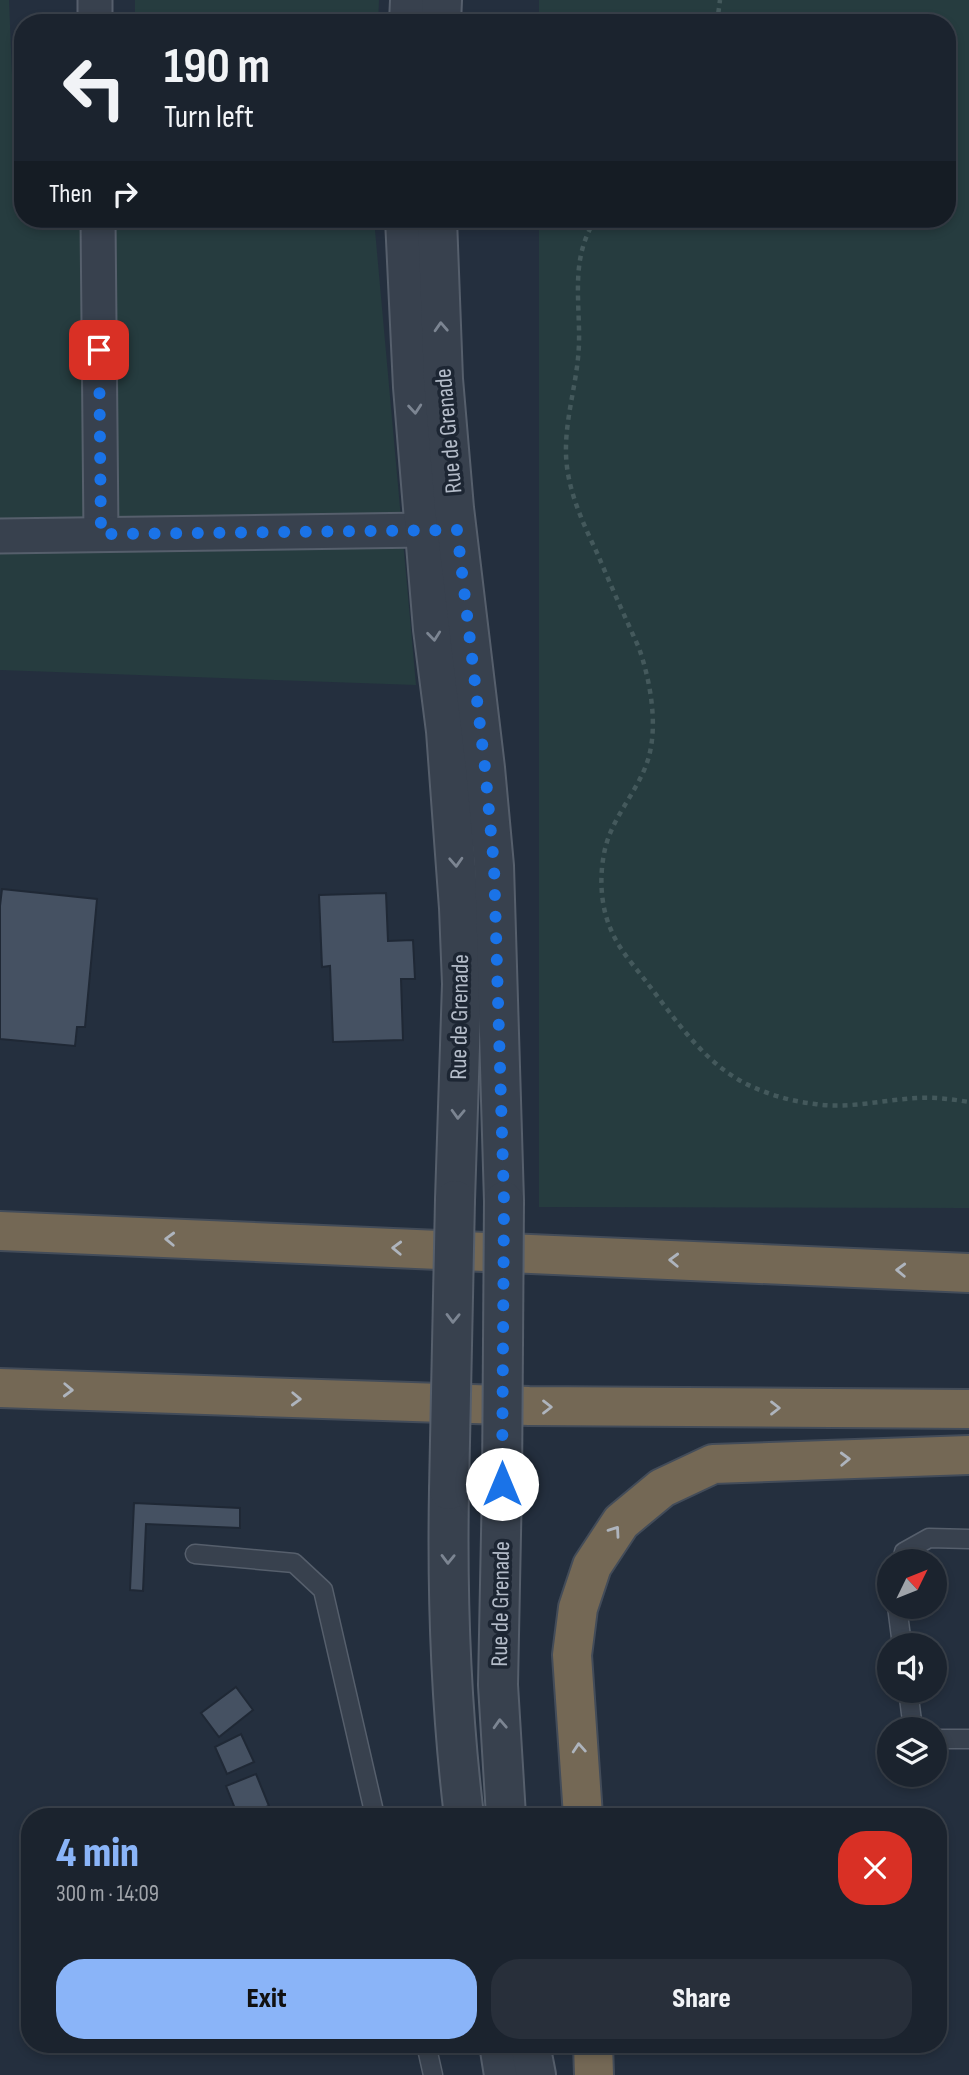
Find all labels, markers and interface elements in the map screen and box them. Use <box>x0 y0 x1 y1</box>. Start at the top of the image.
text: 190 m <box>164 38 270 97</box>
icon: left <box>49 42 140 133</box>
text: Turn left <box>164 98 254 137</box>
icon: right <box>106 175 144 213</box>
text: Then <box>49 179 92 210</box>
pin <box>69 320 129 380</box>
one-way arrow <box>433 321 448 332</box>
icon: arrive <box>80 331 118 369</box>
street label: Rue de Grenade <box>429 367 468 495</box>
one-way arrow <box>407 404 422 415</box>
one-way arrow <box>427 630 442 642</box>
one-way arrow <box>448 857 463 868</box>
street label: Rue de Grenade <box>444 954 475 1080</box>
one-way arrow <box>450 1109 465 1120</box>
one-way arrow <box>164 1231 175 1246</box>
one-way arrow <box>392 1241 403 1256</box>
one-way arrow <box>668 1253 679 1268</box>
one-way arrow <box>895 1262 906 1277</box>
one-way arrow <box>445 1312 460 1323</box>
one-way arrow <box>63 1383 74 1398</box>
one-way arrow <box>290 1391 301 1406</box>
one-way arrow <box>542 1399 553 1414</box>
one-way arrow <box>770 1400 781 1416</box>
position arrow <box>465 1447 539 1521</box>
one-way arrow <box>840 1451 851 1466</box>
one-way arrow <box>607 1526 619 1539</box>
street label: Rue de Grenade <box>485 1541 516 1667</box>
north arrow <box>877 1549 947 1619</box>
map controls <box>877 1549 947 1787</box>
one-way arrow <box>440 1553 455 1564</box>
button: sound <box>877 1633 947 1703</box>
button: layers <box>877 1717 947 1787</box>
one-way arrow <box>492 1718 507 1729</box>
one-way arrow <box>571 1743 586 1754</box>
text: 4 min <box>56 1828 139 1879</box>
button: close <box>838 1831 912 1905</box>
text: 300 m · 14:09 <box>56 1880 159 1908</box>
button: Exit <box>56 1959 477 2039</box>
button: Share <box>491 1959 912 2039</box>

